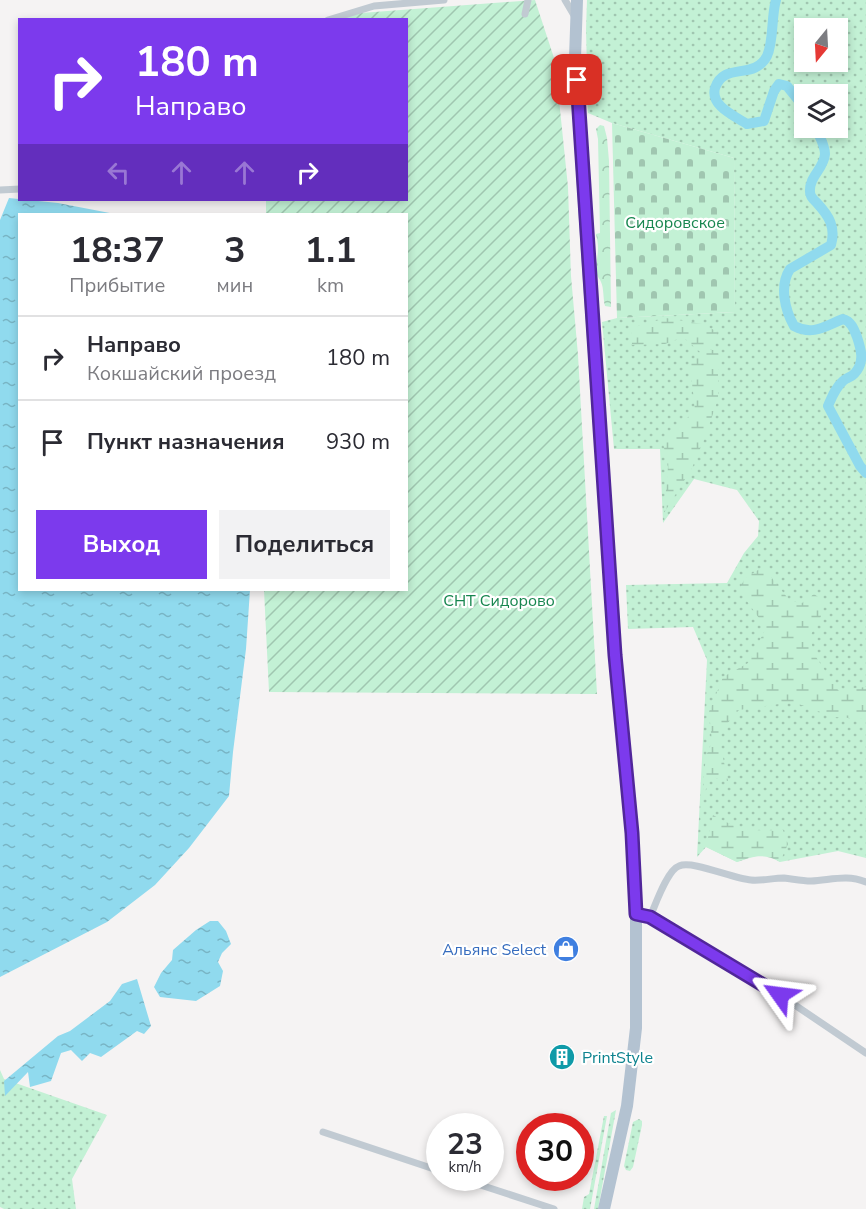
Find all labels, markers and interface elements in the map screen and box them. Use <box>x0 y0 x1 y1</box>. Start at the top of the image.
north arrow <box>794 18 848 72</box>
map controls <box>794 18 848 138</box>
text: 180 m <box>135 34 259 91</box>
icon: right <box>36 42 114 120</box>
pin <box>551 54 602 105</box>
icon: arrive <box>560 63 593 96</box>
button: layers <box>794 84 848 138</box>
text: Направо <box>135 88 246 125</box>
icon: left <box>102 156 135 189</box>
icon: ahead <box>165 156 198 189</box>
icon: ahead <box>228 156 261 189</box>
icon: right <box>291 156 324 189</box>
park label: Сидоровское <box>625 212 725 234</box>
text: 18:37 <box>70 226 165 275</box>
text: 3 <box>224 226 246 275</box>
text: 1.1 <box>305 226 357 275</box>
text: Прибытие <box>69 272 165 299</box>
text: мин <box>217 272 253 299</box>
text: km <box>317 272 344 299</box>
text: Направо <box>87 330 181 360</box>
icon: right <box>36 342 69 375</box>
text: 180 m <box>326 343 390 373</box>
text: Кокшайский проезд <box>87 360 276 387</box>
icon: arrive <box>36 426 69 459</box>
text: Пункт назначения <box>87 427 285 457</box>
text: 930 m <box>326 427 390 457</box>
button: Выход <box>36 510 207 579</box>
button: Поделиться <box>219 510 390 579</box>
park label: СНТ Сидорово <box>443 590 555 612</box>
shop icon: Альянс Select <box>551 934 581 964</box>
place label: Альянс Select <box>442 939 546 961</box>
position arrow <box>748 963 812 1027</box>
building icon: PrintStyle <box>547 1042 577 1072</box>
place label: PrintStyle <box>582 1047 653 1069</box>
speed limit sign: 30 <box>516 1113 594 1191</box>
text: 23 <box>447 1124 483 1165</box>
text: km/h <box>448 1157 482 1177</box>

